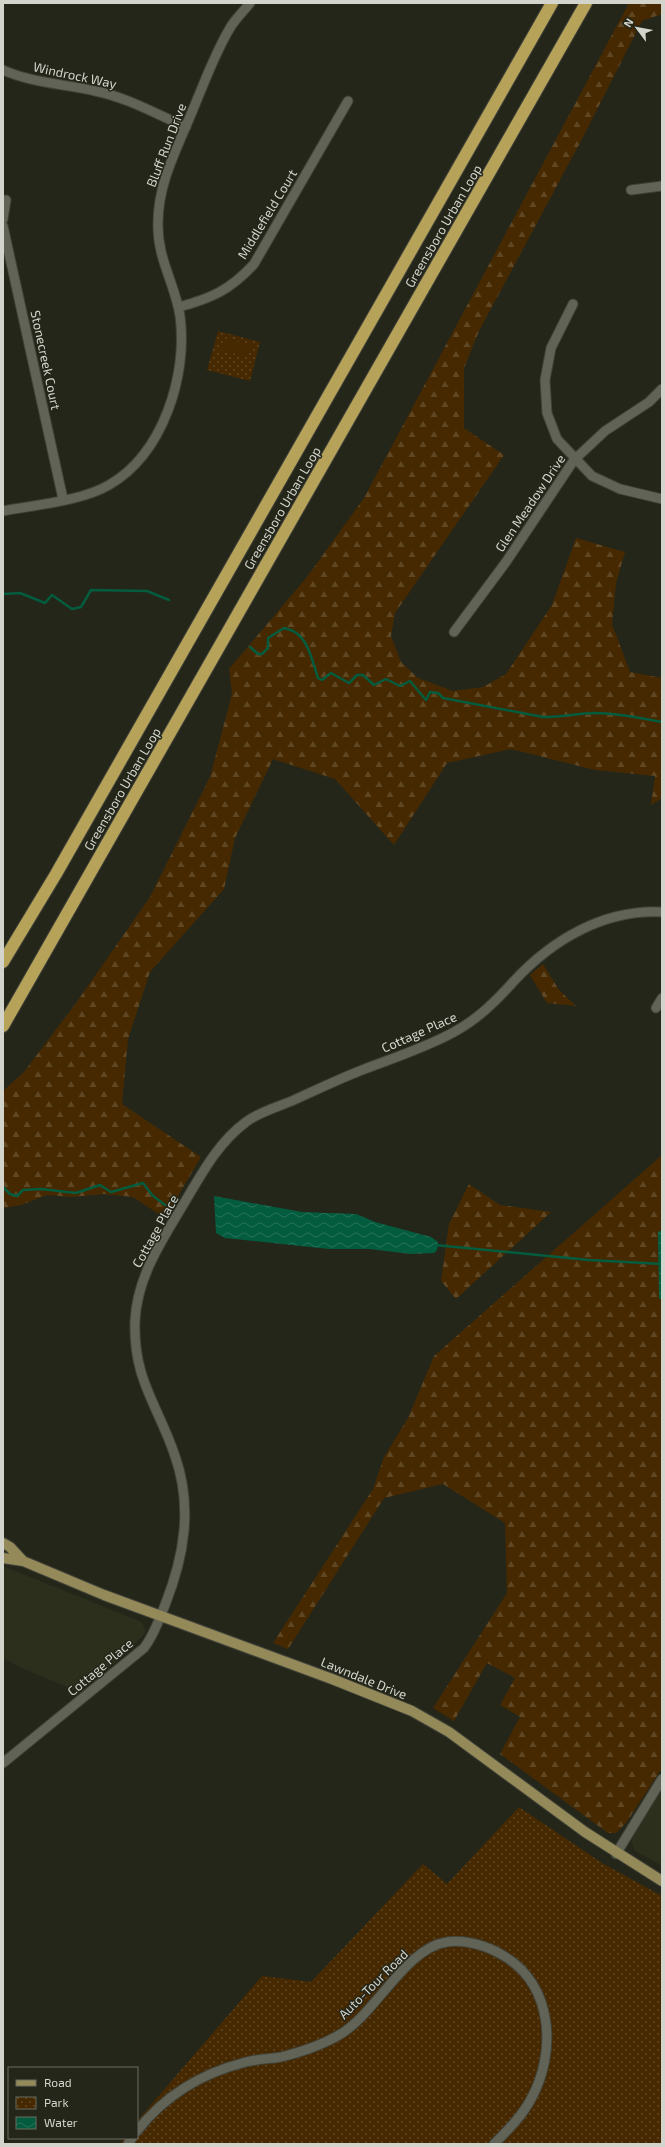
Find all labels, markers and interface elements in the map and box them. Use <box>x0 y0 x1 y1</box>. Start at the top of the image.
north arrow <box>617 8 657 48</box>
text: N <box>620 16 636 29</box>
street label: Windrock Way <box>32 58 118 92</box>
street label: Bluff Run Drive <box>143 101 189 189</box>
street label: Greensboro Urban Loop <box>401 162 485 290</box>
street label: Middlefield Court <box>234 166 300 262</box>
street label: Stonecreek Court <box>28 309 64 411</box>
street label: Greensboro Urban Loop <box>240 444 324 572</box>
street label: Glen Meadow Drive <box>491 451 569 555</box>
street label: Greensboro Urban Loop <box>80 725 164 853</box>
street label: Cottage Place <box>379 1008 459 1056</box>
street label: Cottage Place <box>128 1192 182 1270</box>
street label: Cottage Place <box>64 1635 136 1699</box>
street label: Lawndale Drive <box>319 1653 409 1703</box>
street label: Auto-Tour Road <box>335 1946 411 2022</box>
legend <box>8 2067 138 2139</box>
text: Road <box>44 2075 72 2089</box>
text: Park <box>44 2095 69 2109</box>
text: Water <box>44 2115 78 2129</box>

